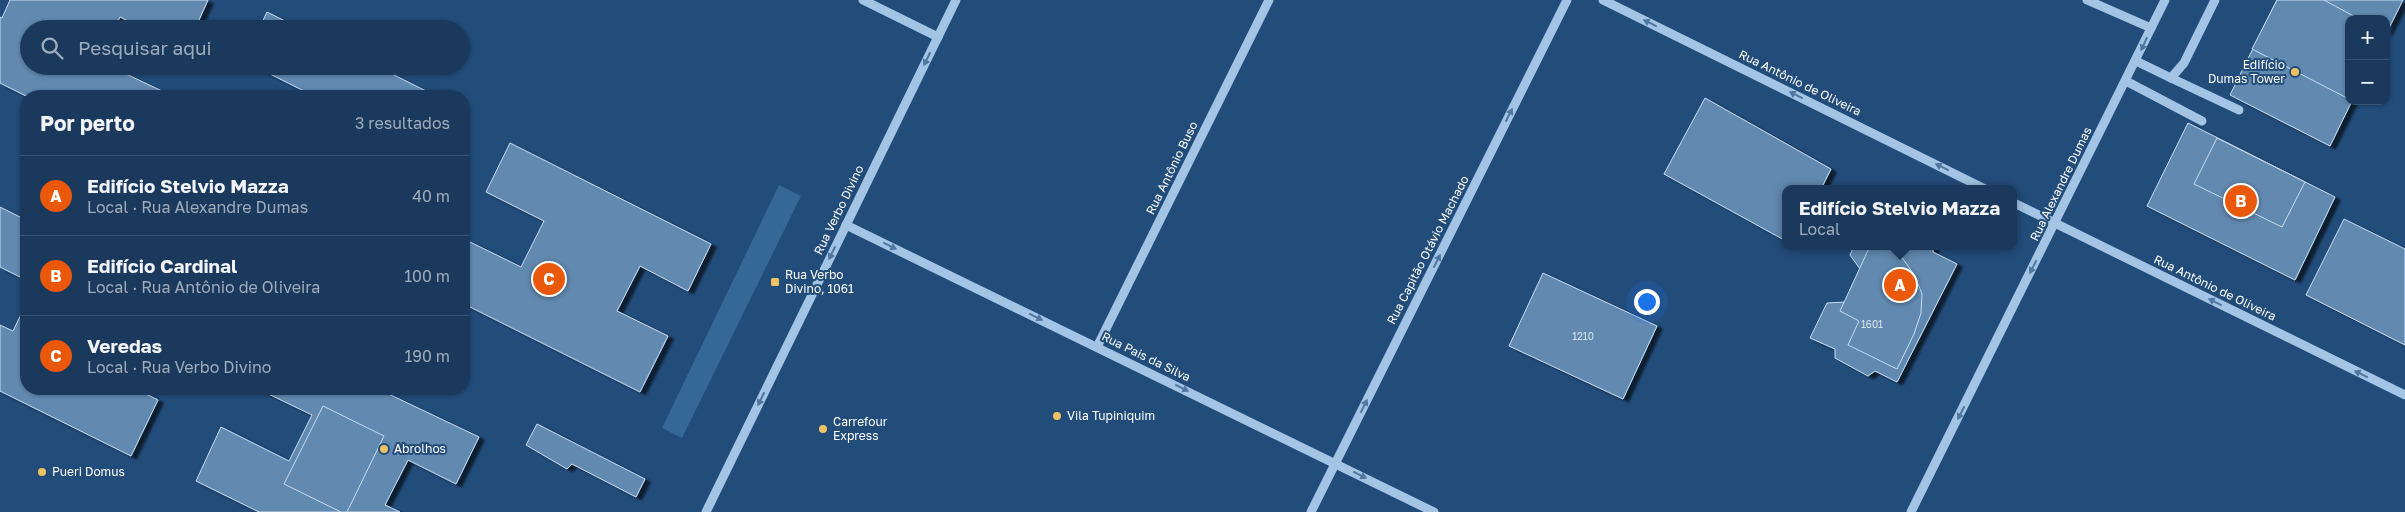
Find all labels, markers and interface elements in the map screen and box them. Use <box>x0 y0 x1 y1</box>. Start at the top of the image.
map controls <box>2345 15 2390 105</box>
button: + <box>2345 15 2390 60</box>
one-way arrow <box>1643 19 1657 27</box>
search box <box>20 20 470 75</box>
icon: search <box>38 34 66 62</box>
text: Pesquisar aqui <box>78 36 212 59</box>
one-way arrow <box>2139 37 2147 51</box>
street label: Rua Antônio de Oliveira <box>1737 46 1864 119</box>
one-way arrow <box>923 52 931 67</box>
place label: Edifício Dumas Tower <box>2208 57 2285 86</box>
button: − <box>2345 60 2390 105</box>
marker: Edifício Dumas Tower <box>2289 66 2301 78</box>
one-way arrow <box>1789 91 1803 99</box>
one-way arrow <box>1505 108 1513 122</box>
text: Por perto <box>40 110 135 136</box>
text: 3 resultados <box>355 113 450 133</box>
street label: Rua Antônio Buso <box>1142 119 1201 217</box>
street label: Rua Alexandre Dumas <box>2026 124 2095 243</box>
street label: Rua Verbo Divino <box>810 163 867 257</box>
one-way arrow <box>1934 163 1949 171</box>
street label: Rua Capitão Otávio Machado <box>1383 173 1472 327</box>
text: Edifício Stelvio Mazza <box>87 174 289 197</box>
pin: B <box>2225 182 2257 220</box>
popup <box>1782 185 2017 250</box>
text: A <box>50 186 62 206</box>
text: 40 m <box>412 186 450 206</box>
text: Edifício Stelvio Mazza <box>1799 196 2000 219</box>
text: Local · Rua Alexandre Dumas <box>87 197 308 217</box>
text: Local <box>1799 219 1840 239</box>
one-way arrow <box>883 242 897 250</box>
one-way arrow <box>828 246 836 260</box>
street label: Rua Antônio de Oliveira <box>2152 251 2279 324</box>
one-way arrow <box>1433 253 1441 268</box>
text: Edifício Cardinal <box>87 254 238 277</box>
pin: C <box>533 260 565 298</box>
one-way arrow <box>2029 260 2037 274</box>
text: B <box>50 266 62 286</box>
text: 100 m <box>404 266 450 286</box>
pin: A <box>1884 266 1916 304</box>
place label: Rua Verbo Divino, 1061 <box>785 267 854 296</box>
marker: Rua Verbo Divino, 1061 <box>769 276 781 288</box>
text: Local · Rua Antônio de Oliveira <box>87 277 320 297</box>
your location <box>1634 289 1660 315</box>
one-way arrow <box>2208 298 2222 306</box>
one-way arrow <box>1029 313 1043 321</box>
house number: 1601 <box>1861 318 1883 330</box>
street label: Rua Pais da Silva <box>1099 329 1193 385</box>
house number: 1210 <box>1572 330 1594 342</box>
text: Veredas <box>87 334 162 357</box>
text: C <box>50 346 62 366</box>
text: 190 m <box>404 346 450 366</box>
text: Local · Rua Verbo Divino <box>87 357 271 377</box>
one-way arrow <box>2354 370 2368 378</box>
one-way arrow <box>1175 384 1189 392</box>
one-way arrow <box>757 392 765 406</box>
one-way arrow <box>1360 399 1368 413</box>
one-way arrow <box>1957 405 1965 420</box>
place label: Vila Tupiniquim <box>1067 408 1155 423</box>
marker: Vila Tupiniquim <box>1051 410 1063 422</box>
place label: Carrefour Express <box>833 414 888 443</box>
marker: Carrefour Express <box>817 423 829 435</box>
place label: Abrolhos <box>394 441 446 456</box>
marker: Abrolhos <box>378 443 390 455</box>
place label: Pueri Domus <box>52 464 125 479</box>
marker: Pueri Domus <box>36 466 48 478</box>
one-way arrow <box>1353 471 1367 479</box>

